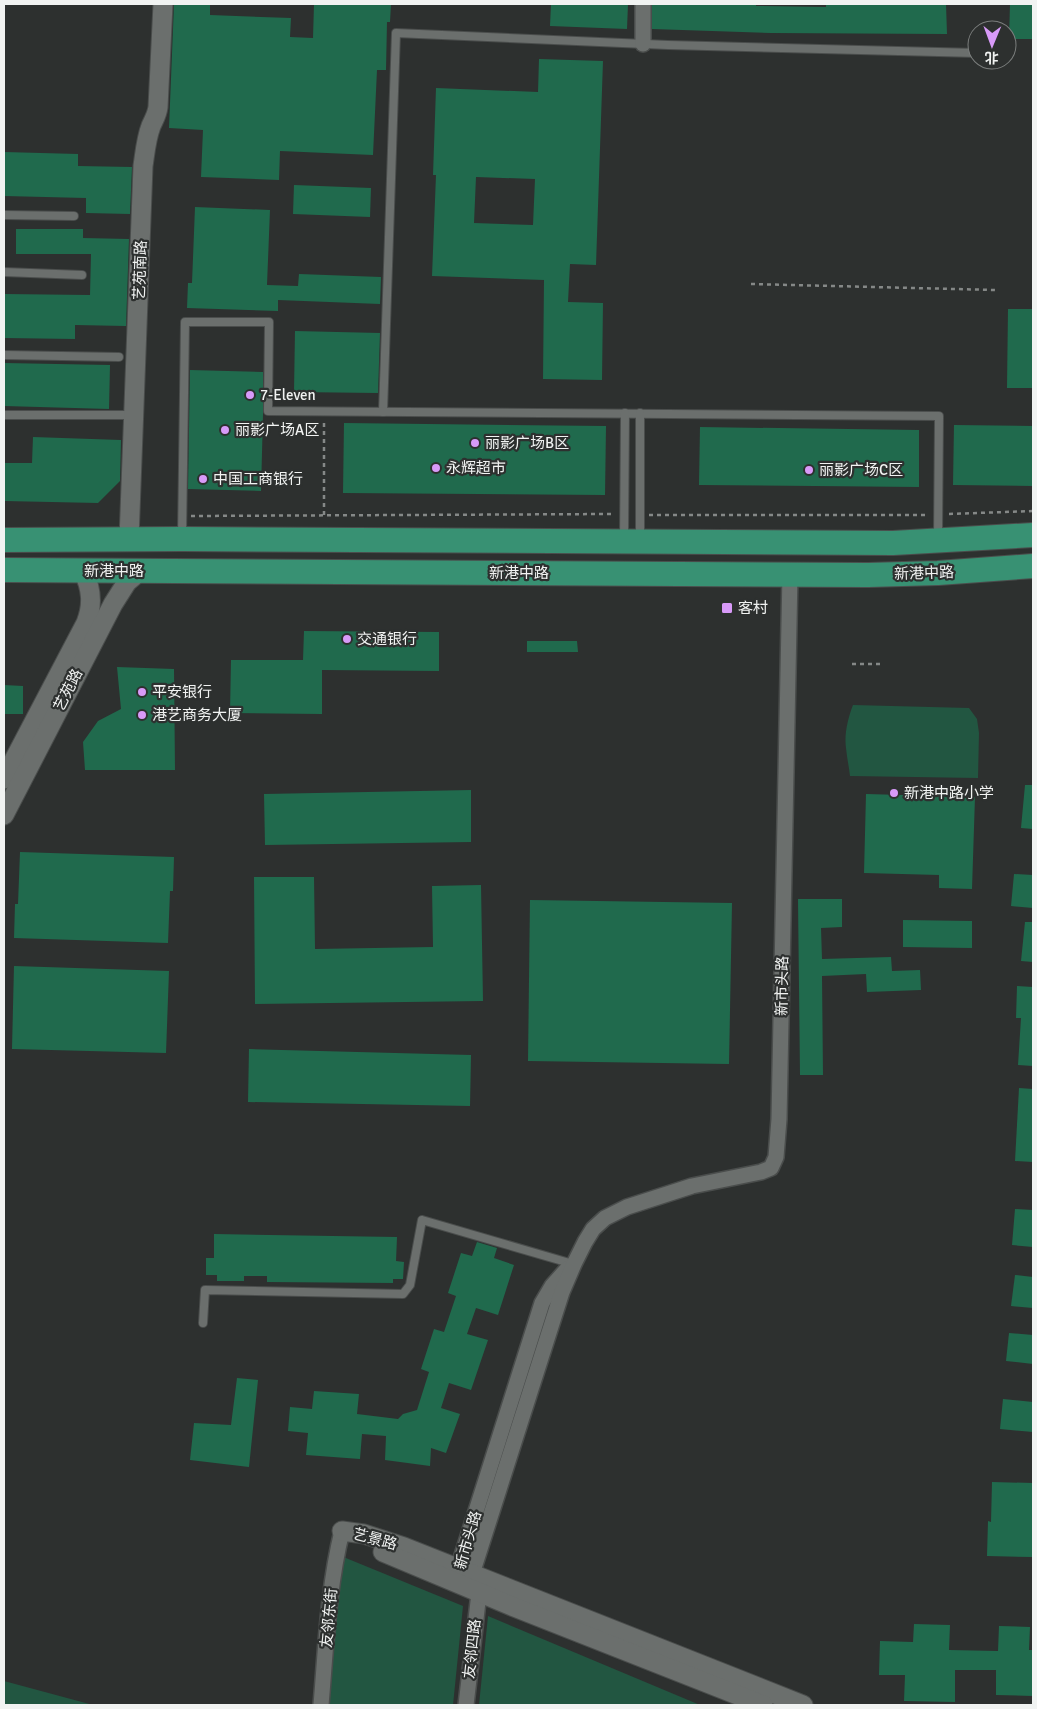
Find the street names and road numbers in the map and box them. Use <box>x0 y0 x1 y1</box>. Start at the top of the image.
street label: 艺苑南路 <box>130 240 150 300</box>
street label: 新港中路 <box>84 562 144 580</box>
street label: 新港中路 <box>894 563 954 583</box>
street label: 新港中路 <box>489 564 549 582</box>
street label: 艺苑路 <box>50 666 86 714</box>
street label: 新市头路 <box>772 956 792 1016</box>
street label: 新市头路 <box>451 1509 485 1571</box>
street label: 艺景路 <box>351 1524 399 1554</box>
street label: 友邻东街 <box>317 1587 341 1649</box>
street label: 友邻四路 <box>460 1618 484 1680</box>

